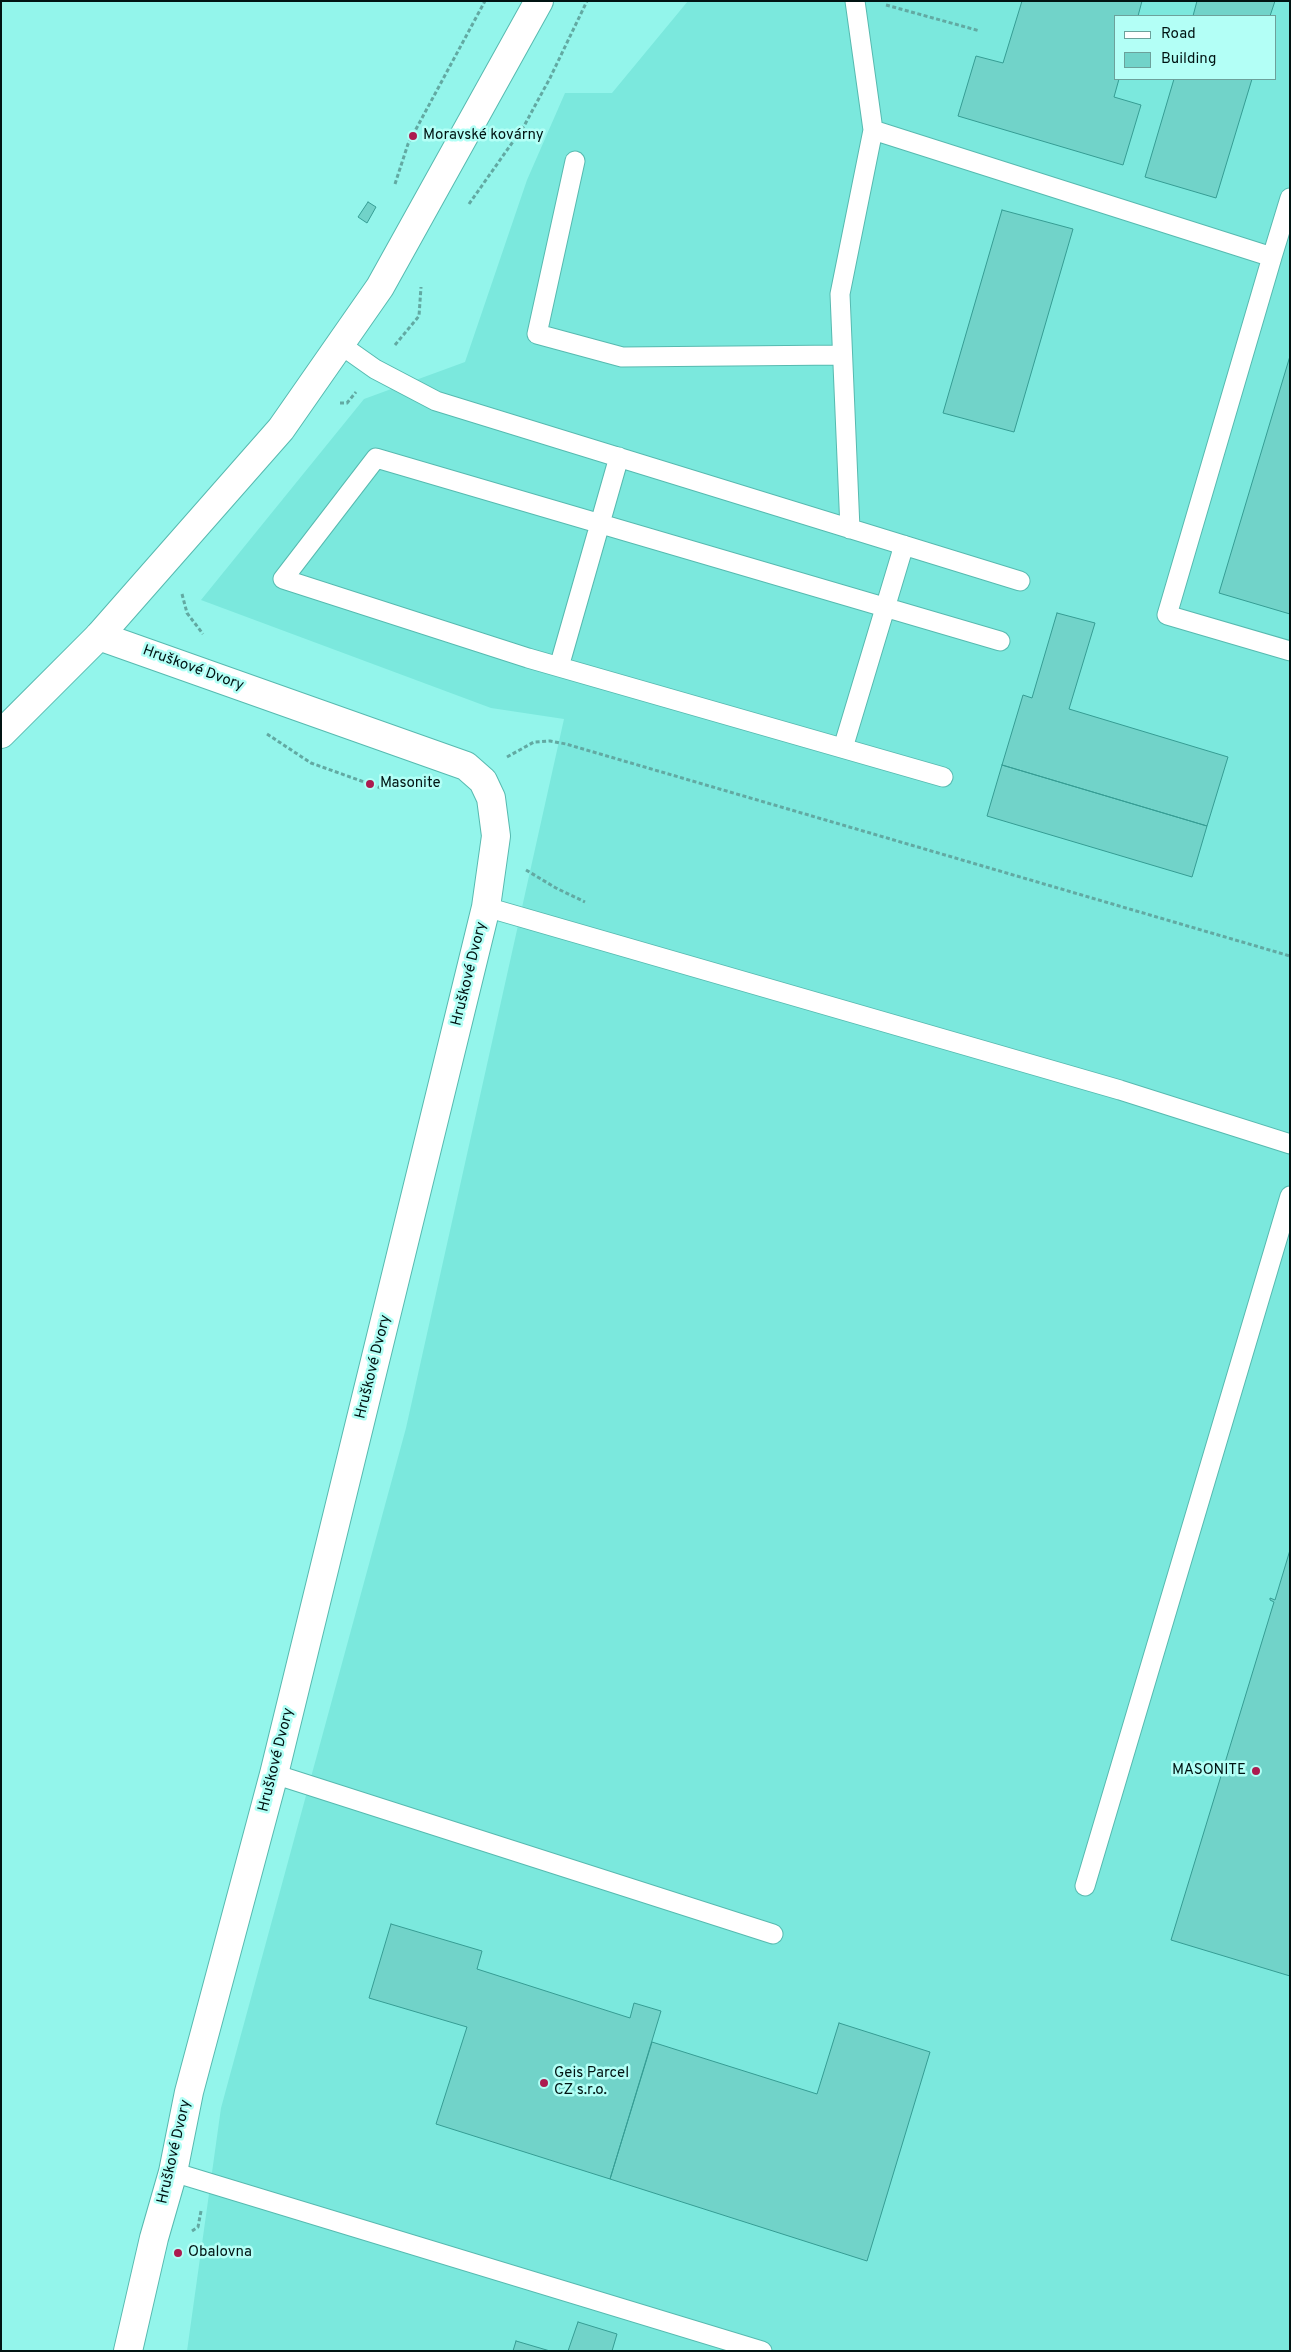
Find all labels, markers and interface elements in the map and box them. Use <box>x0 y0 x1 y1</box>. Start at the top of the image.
legend <box>1114 15 1276 80</box>
text: Road <box>1161 25 1196 44</box>
text: Building <box>1161 50 1216 69</box>
place label: Moravské kovárny <box>423 127 544 145</box>
marker: Moravské kovárny <box>407 130 419 142</box>
street label: Hruškové Dvory <box>140 642 246 696</box>
place label: Masonite <box>380 775 441 793</box>
marker: Masonite <box>364 778 376 790</box>
street label: Hruškové Dvory <box>448 920 492 1028</box>
street label: Hruškové Dvory <box>352 1313 396 1421</box>
street label: Hruškové Dvory <box>255 1706 299 1814</box>
place label: MASONITE <box>1172 1762 1246 1780</box>
marker: MASONITE <box>1250 1765 1262 1777</box>
place label: Geis Parcel CZ s.r.o. <box>554 2065 629 2100</box>
marker: Geis Parcel CZ s.r.o. <box>538 2077 550 2089</box>
street label: Hruškové Dvory <box>154 2098 196 2206</box>
place label: Obalovna <box>188 2244 252 2262</box>
marker: Obalovna <box>172 2247 184 2259</box>

